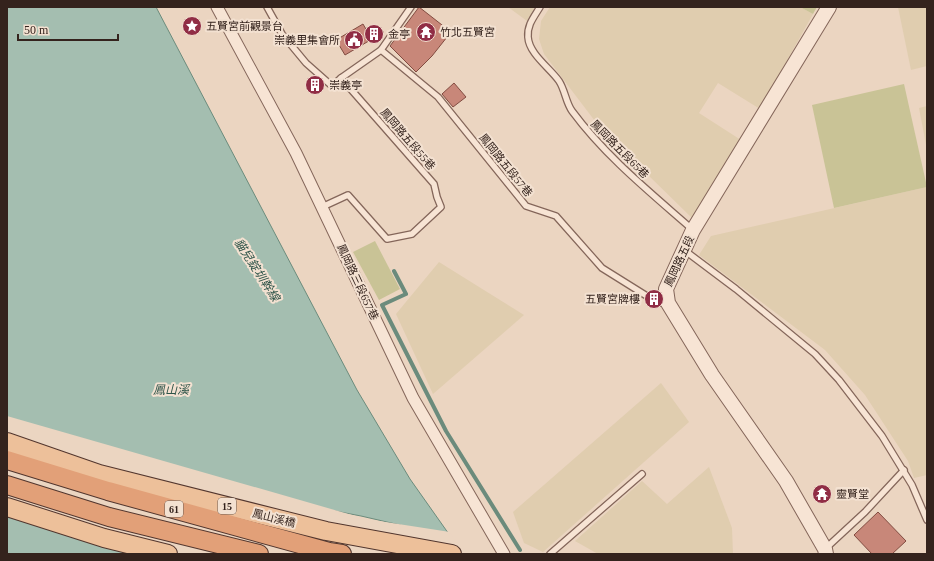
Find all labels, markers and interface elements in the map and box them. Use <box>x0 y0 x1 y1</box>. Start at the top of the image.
place icon: 五賢宮前觀景台 <box>181 15 203 37</box>
scale bar <box>18 16 118 42</box>
place label: 五賢宮前觀景台 <box>206 20 283 32</box>
temple icon: 竹北五賢宮 <box>415 21 437 43</box>
text: 50 m <box>24 23 49 37</box>
building icon: 金亭 <box>363 23 385 45</box>
place label: 竹北五賢宮 <box>440 26 495 38</box>
place label: 金亭 <box>388 28 410 40</box>
public building icon: 崇義里集會所 <box>343 29 365 51</box>
place label: 崇義里集會所 <box>274 34 340 46</box>
building icon: 崇義亭 <box>304 74 326 96</box>
place label: 崇義亭 <box>329 79 362 91</box>
street label: 鳳岡路五段55巷 <box>378 106 438 172</box>
street label: 鳳岡路五段65巷 <box>589 118 651 180</box>
street label: 鳳岡路五段57巷 <box>477 131 535 199</box>
street label: 鳳岡路五段 <box>662 234 696 288</box>
water label: 貓兒錠圳幹線 <box>232 236 284 306</box>
street label: 鳳岡路三段657巷 <box>335 242 381 322</box>
building icon: 五賢宮牌樓 <box>643 288 665 310</box>
place label: 五賢宮牌樓 <box>585 293 640 305</box>
water label: 鳳山溪 <box>153 383 191 397</box>
temple icon: 靈賢堂 <box>811 483 833 505</box>
place label: 靈賢堂 <box>836 488 869 500</box>
road number: 15 <box>218 498 236 514</box>
road number: 61 <box>165 501 183 517</box>
street label: 鳳山溪橋 <box>251 507 297 529</box>

